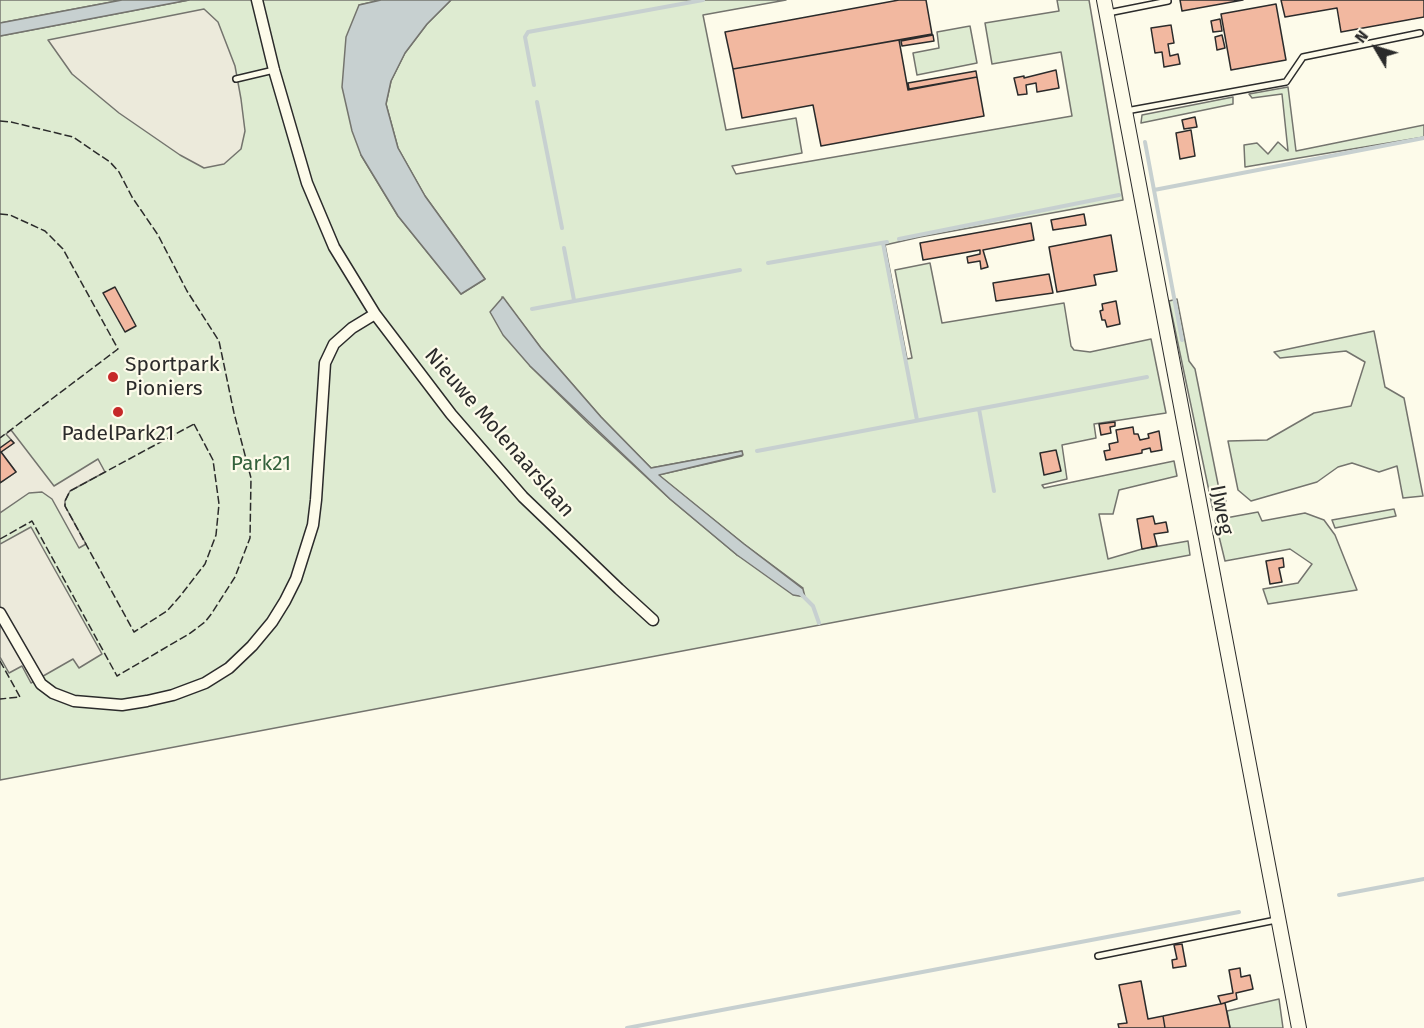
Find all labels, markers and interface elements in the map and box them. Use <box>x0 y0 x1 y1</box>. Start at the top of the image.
north arrow <box>1346 18 1406 78</box>
text: N <box>1351 27 1372 47</box>
street label: Nieuwe Molenaarslaan <box>419 343 579 523</box>
place label: Sportpark Pioniers <box>125 352 219 402</box>
marker: Sportpark Pioniers <box>106 370 120 384</box>
marker: PadelPark21 <box>111 405 125 419</box>
place label: PadelPark21 <box>62 421 174 447</box>
park label: Park21 <box>231 451 291 477</box>
street label: IJweg <box>1204 483 1238 537</box>

